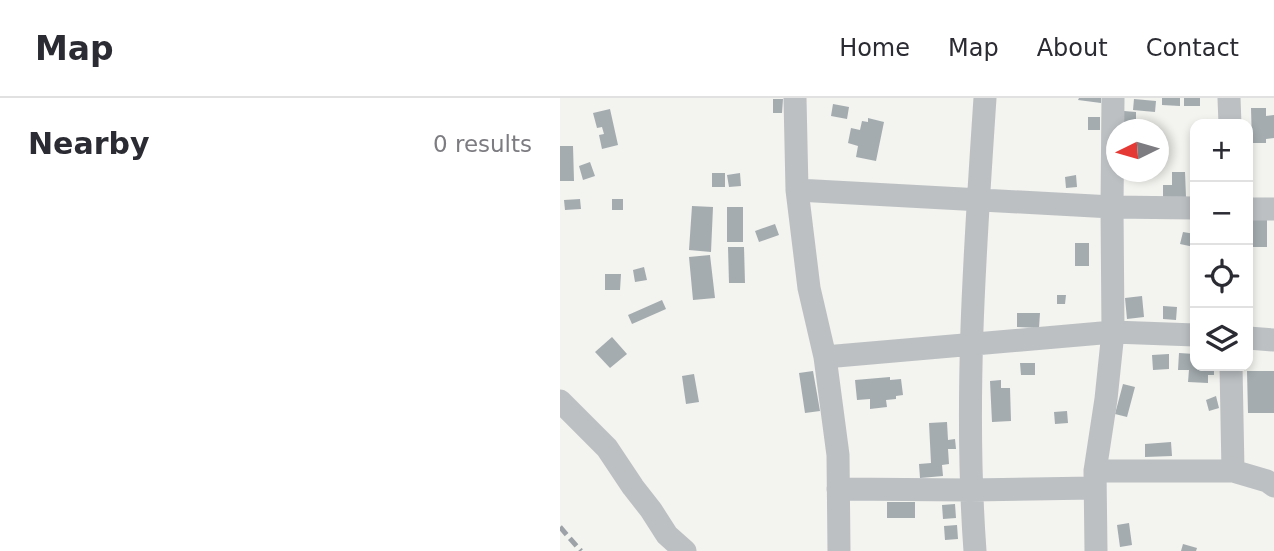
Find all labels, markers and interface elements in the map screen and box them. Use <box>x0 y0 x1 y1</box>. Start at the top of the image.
text: Map <box>35 29 114 68</box>
text: Home <box>839 34 910 62</box>
text: Map <box>948 34 999 62</box>
text: About <box>1037 34 1108 62</box>
text: Contact <box>1146 34 1239 62</box>
north arrow <box>1106 119 1169 182</box>
map controls <box>1190 119 1253 371</box>
button: + <box>1190 119 1253 182</box>
text: Nearby <box>28 126 150 161</box>
text: 0 results <box>433 131 532 157</box>
button: − <box>1190 182 1253 245</box>
button: locate <box>1190 245 1253 308</box>
button: layers <box>1190 308 1253 371</box>

